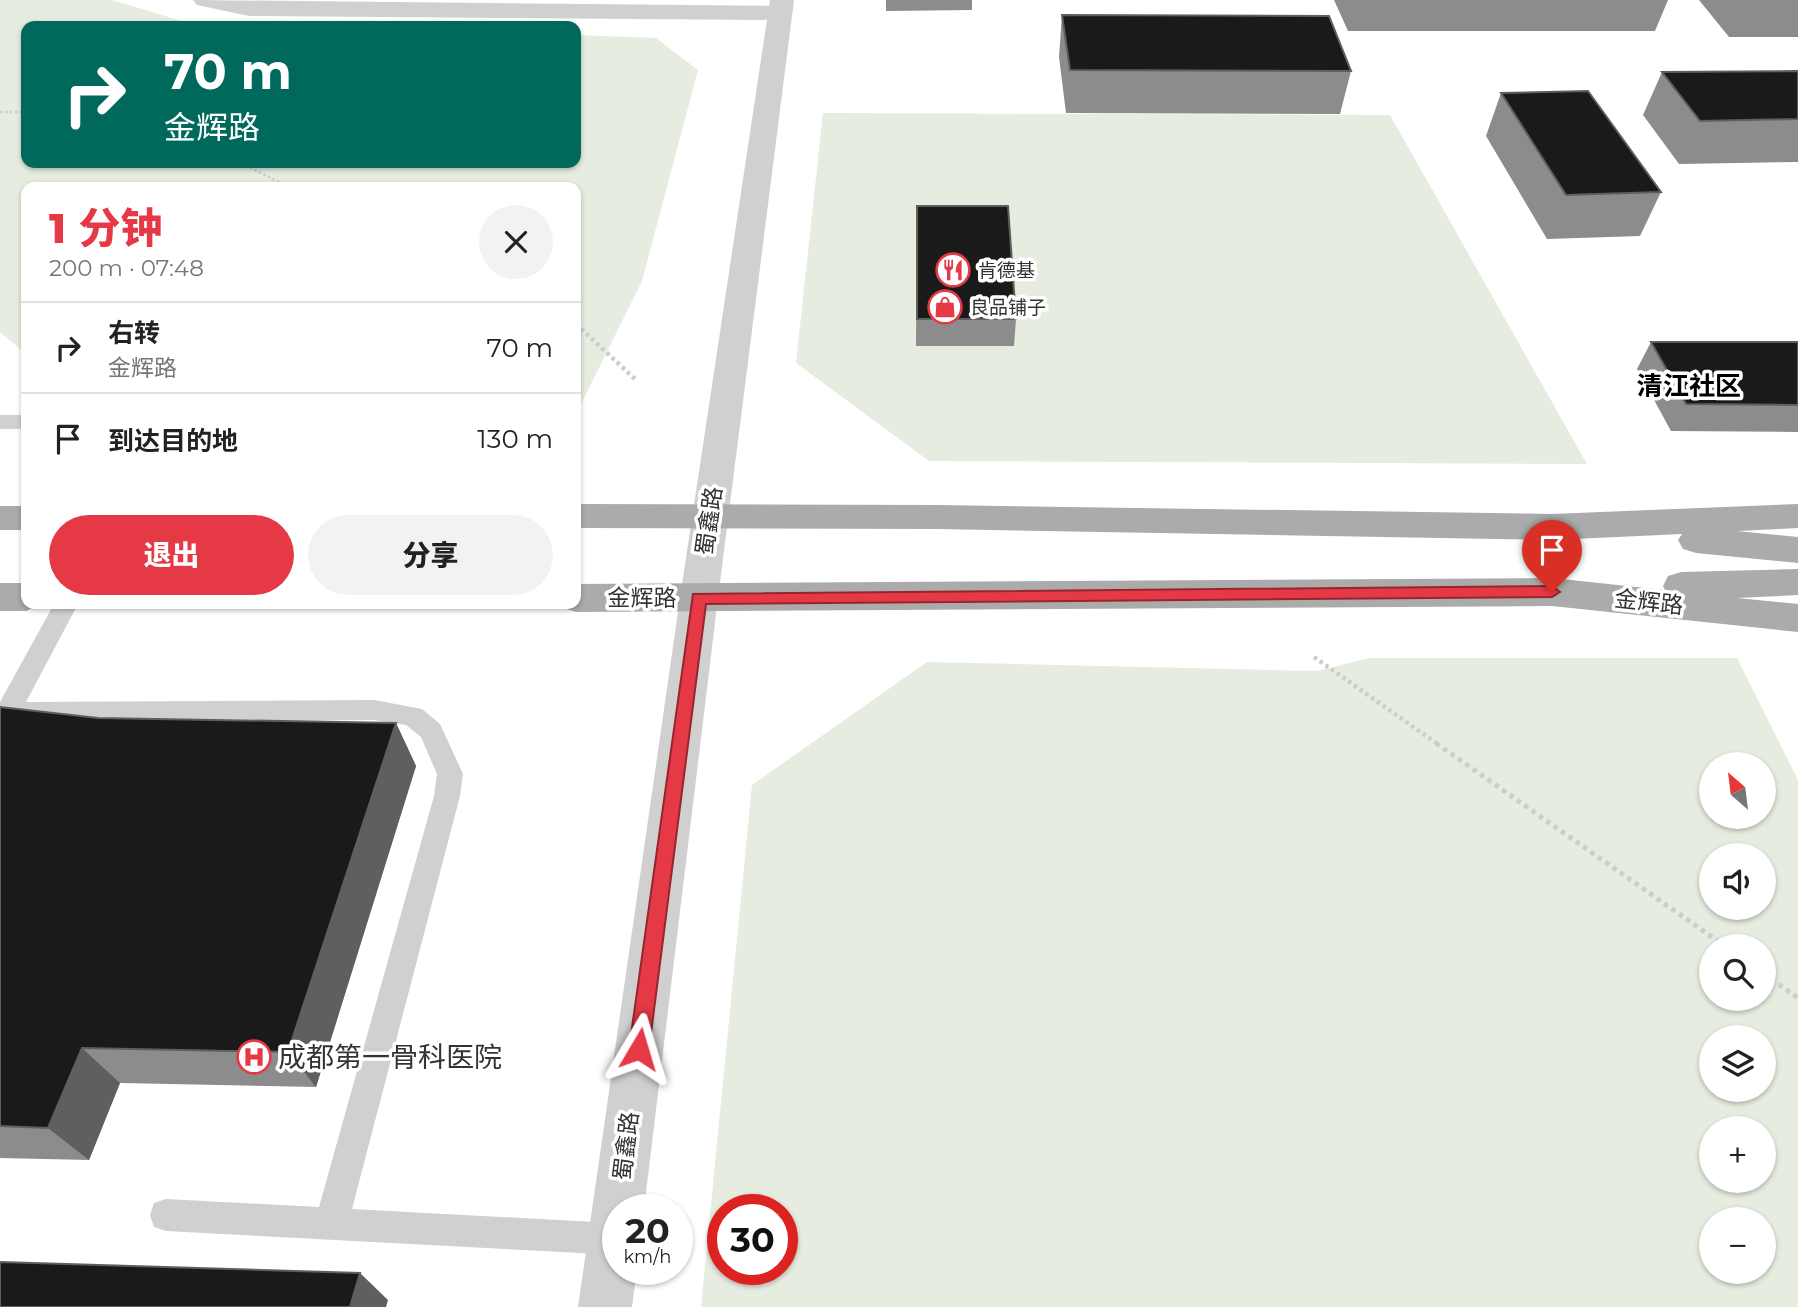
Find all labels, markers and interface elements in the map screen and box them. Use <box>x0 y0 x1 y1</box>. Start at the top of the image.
text: 70 m <box>164 42 292 101</box>
icon: right <box>49 49 140 140</box>
text: 金辉路 <box>164 108 260 147</box>
text: 1 分钟 <box>49 202 162 254</box>
button: close <box>479 205 553 279</box>
restaurant icon: 肯德基 <box>934 251 972 289</box>
text: 200 m · 07:48 <box>49 254 204 282</box>
place label: 肯德基 <box>978 259 1035 282</box>
shop icon: 良品铺子 <box>926 288 964 326</box>
place label: 良品铺子 <box>970 296 1046 319</box>
text: 右转 <box>108 317 160 349</box>
icon: right <box>49 329 87 367</box>
text: 70 m <box>487 332 553 364</box>
text: 金辉路 <box>108 354 177 382</box>
district label: 清江社区 <box>1637 370 1741 402</box>
icon: arrive <box>49 420 87 458</box>
text: 130 m <box>477 423 553 455</box>
text: 到达目的地 <box>108 425 238 457</box>
street label: 蜀鑫路 <box>690 485 728 557</box>
button: 退出 <box>49 515 294 595</box>
button: 分享 <box>308 515 553 595</box>
pin <box>1522 520 1582 592</box>
icon: arrive <box>1533 531 1571 569</box>
street label: 金辉路 <box>608 584 677 612</box>
street label: 金辉路 <box>1613 584 1685 620</box>
north arrow <box>1699 752 1776 830</box>
map controls <box>1699 752 1776 1284</box>
button: sound <box>1699 843 1776 920</box>
button: search <box>1699 934 1776 1011</box>
position arrow <box>602 1012 676 1086</box>
button: layers <box>1699 1025 1776 1102</box>
hospital icon: 成都第一骨科医院 <box>235 1038 273 1076</box>
place label: 成都第一骨科医院 <box>278 1040 502 1074</box>
street label: 蜀鑫路 <box>608 1110 644 1182</box>
button: + <box>1699 1116 1776 1193</box>
speed limit sign: 30 <box>707 1194 798 1285</box>
button: − <box>1699 1207 1776 1284</box>
text: 20 <box>625 1209 670 1252</box>
text: km/h <box>623 1246 672 1268</box>

